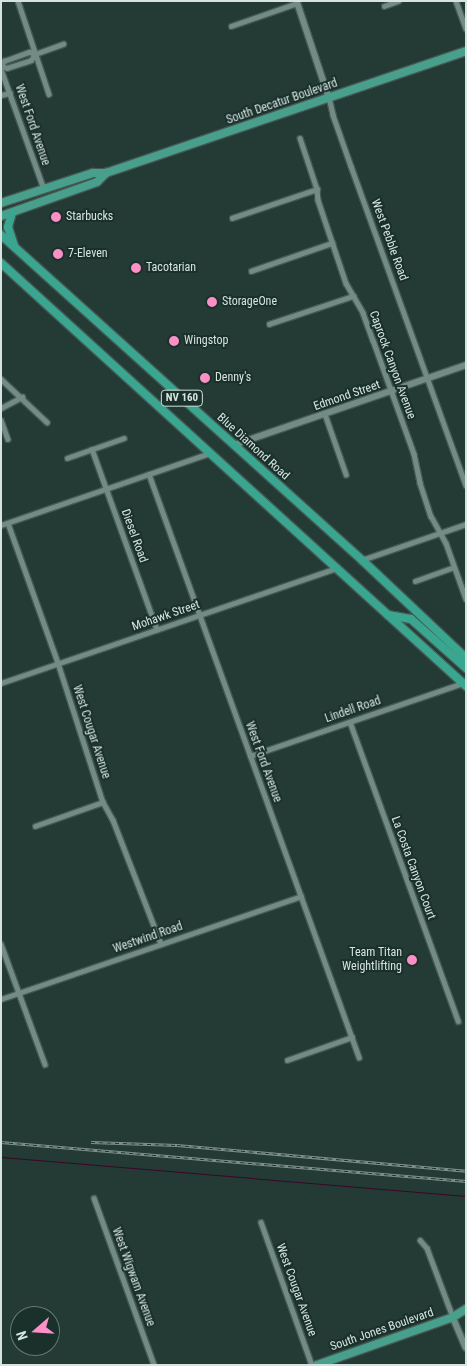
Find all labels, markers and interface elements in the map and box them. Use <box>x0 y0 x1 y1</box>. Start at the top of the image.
street label: South Decatur Boulevard <box>225 76 339 128</box>
street label: West Ford Avenue <box>11 83 53 167</box>
street label: West Pebble Road <box>368 197 410 283</box>
place label: Starbucks <box>66 210 113 224</box>
marker: Starbucks <box>50 211 62 223</box>
place label: 7-Eleven <box>68 247 108 261</box>
marker: 7-Eleven <box>52 248 64 260</box>
place label: Tacotarian <box>146 261 196 275</box>
marker: Tacotarian <box>130 262 142 274</box>
place label: StorageOne <box>222 295 277 309</box>
marker: StorageOne <box>206 296 218 308</box>
street label: Caprock Canyon Avenue <box>366 309 418 421</box>
place label: Wingstop <box>184 334 228 348</box>
marker: Wingstop <box>168 335 180 347</box>
place label: Denny's <box>215 371 251 385</box>
marker: Denny's <box>199 372 211 384</box>
street label: Edmond Street <box>312 378 382 414</box>
road number: NV 160 <box>161 389 203 406</box>
street label: Blue Diamond Road <box>214 411 292 483</box>
street label: Diesel Road <box>118 507 150 565</box>
street label: Mohawk Street <box>130 598 202 634</box>
street label: West Cougar Avenue <box>69 683 113 781</box>
street label: Lindell Road <box>323 694 383 726</box>
street label: West Ford Avenue <box>242 720 284 804</box>
street label: La Costa Canyon Court <box>388 815 438 921</box>
street label: Westwind Road <box>111 919 185 957</box>
place label: Team Titan Weightlifting <box>342 946 402 974</box>
marker: Team Titan Weightlifting <box>406 954 418 966</box>
street label: West Wigwam Avenue <box>108 1226 158 1328</box>
street label: West Cougar Avenue <box>273 1242 319 1338</box>
north arrow <box>10 1306 60 1356</box>
street label: South Jones Boulevard <box>328 1306 436 1354</box>
text: N <box>13 1329 31 1342</box>

